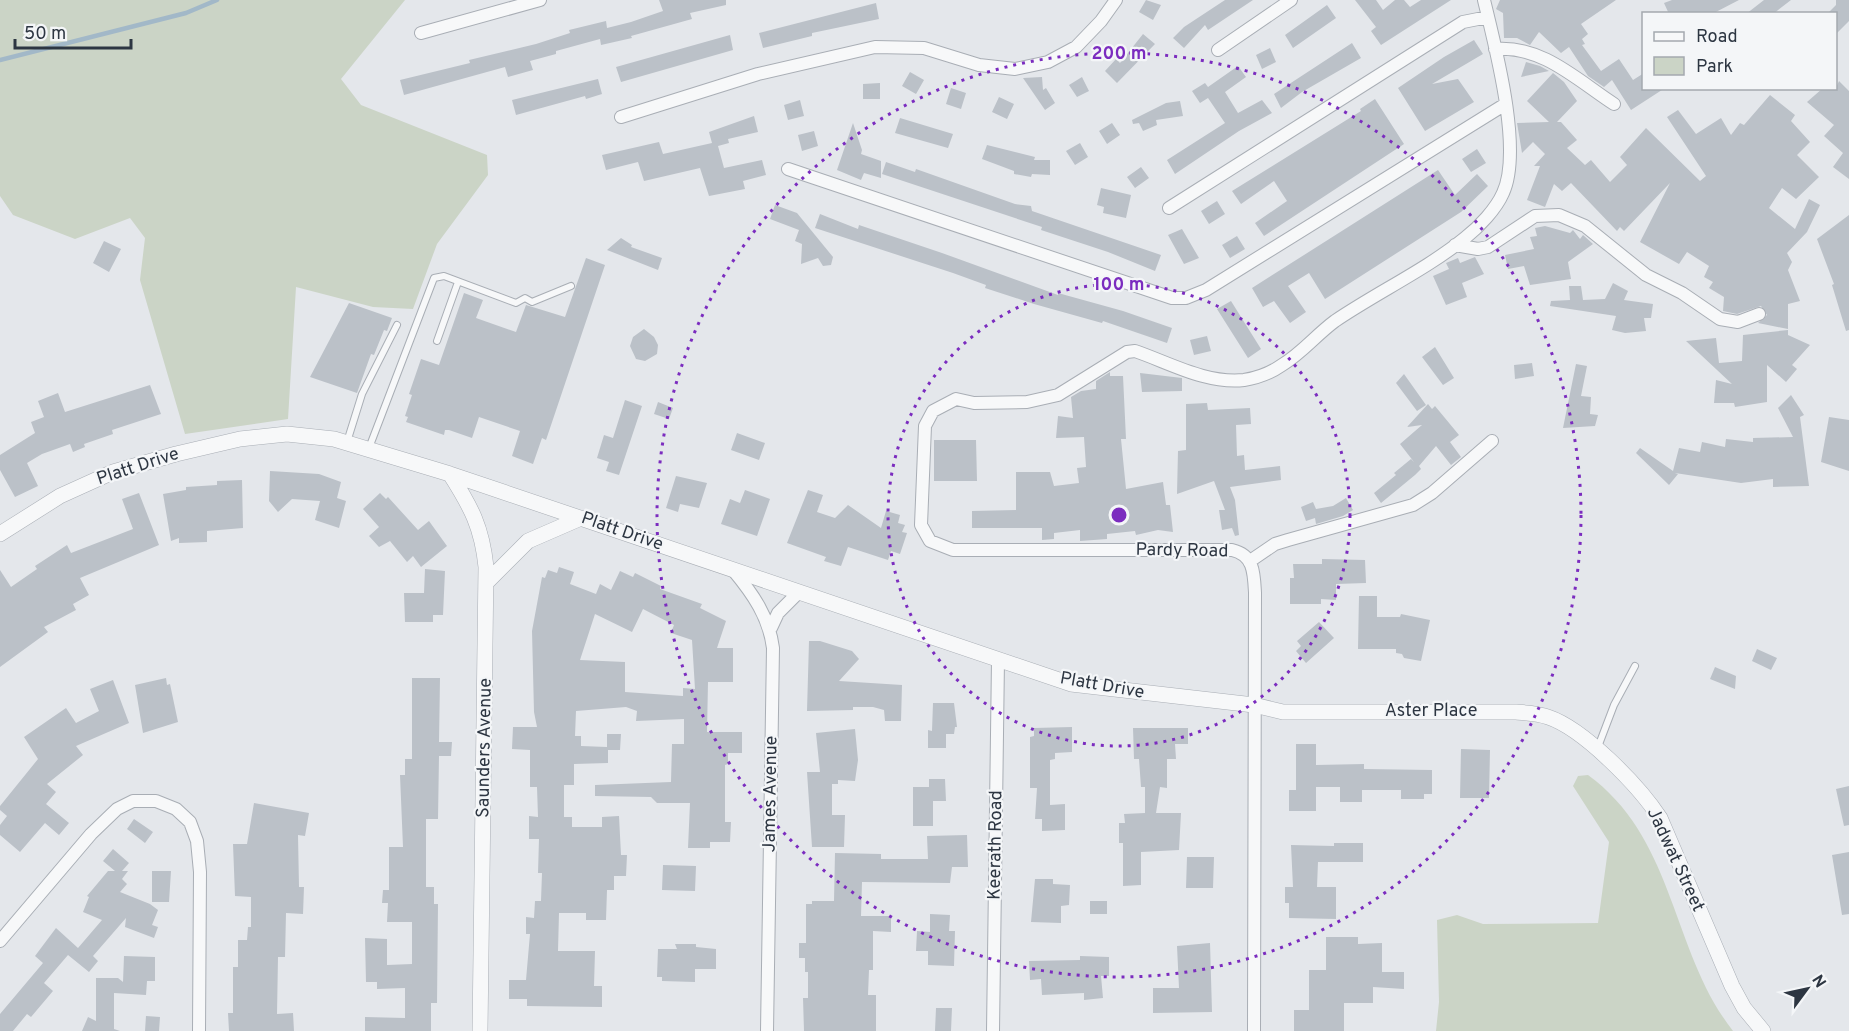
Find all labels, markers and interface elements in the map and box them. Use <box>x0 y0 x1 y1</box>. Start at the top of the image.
scale bar <box>15 12 130 50</box>
legend <box>1642 12 1837 90</box>
text: 50 m <box>24 23 66 46</box>
text: Road <box>1696 26 1738 49</box>
text: 200 m <box>1091 43 1147 66</box>
text: Park <box>1696 56 1733 79</box>
text: 100 m <box>1093 274 1145 297</box>
street label: Platt Drive <box>94 443 182 491</box>
centre of rings <box>1109 505 1129 525</box>
street label: Platt Drive <box>578 507 666 557</box>
street label: Pardy Road <box>1135 539 1229 563</box>
street label: Platt Drive <box>1058 667 1146 705</box>
street label: Saunders Avenue <box>472 678 498 818</box>
street label: Aster Place <box>1385 700 1477 723</box>
street label: James Avenue <box>758 735 784 853</box>
street label: Keerath Road <box>984 790 1008 900</box>
street label: Jadwat Street <box>1641 804 1709 916</box>
north arrow <box>1777 959 1837 1019</box>
text: N <box>1806 972 1829 992</box>

